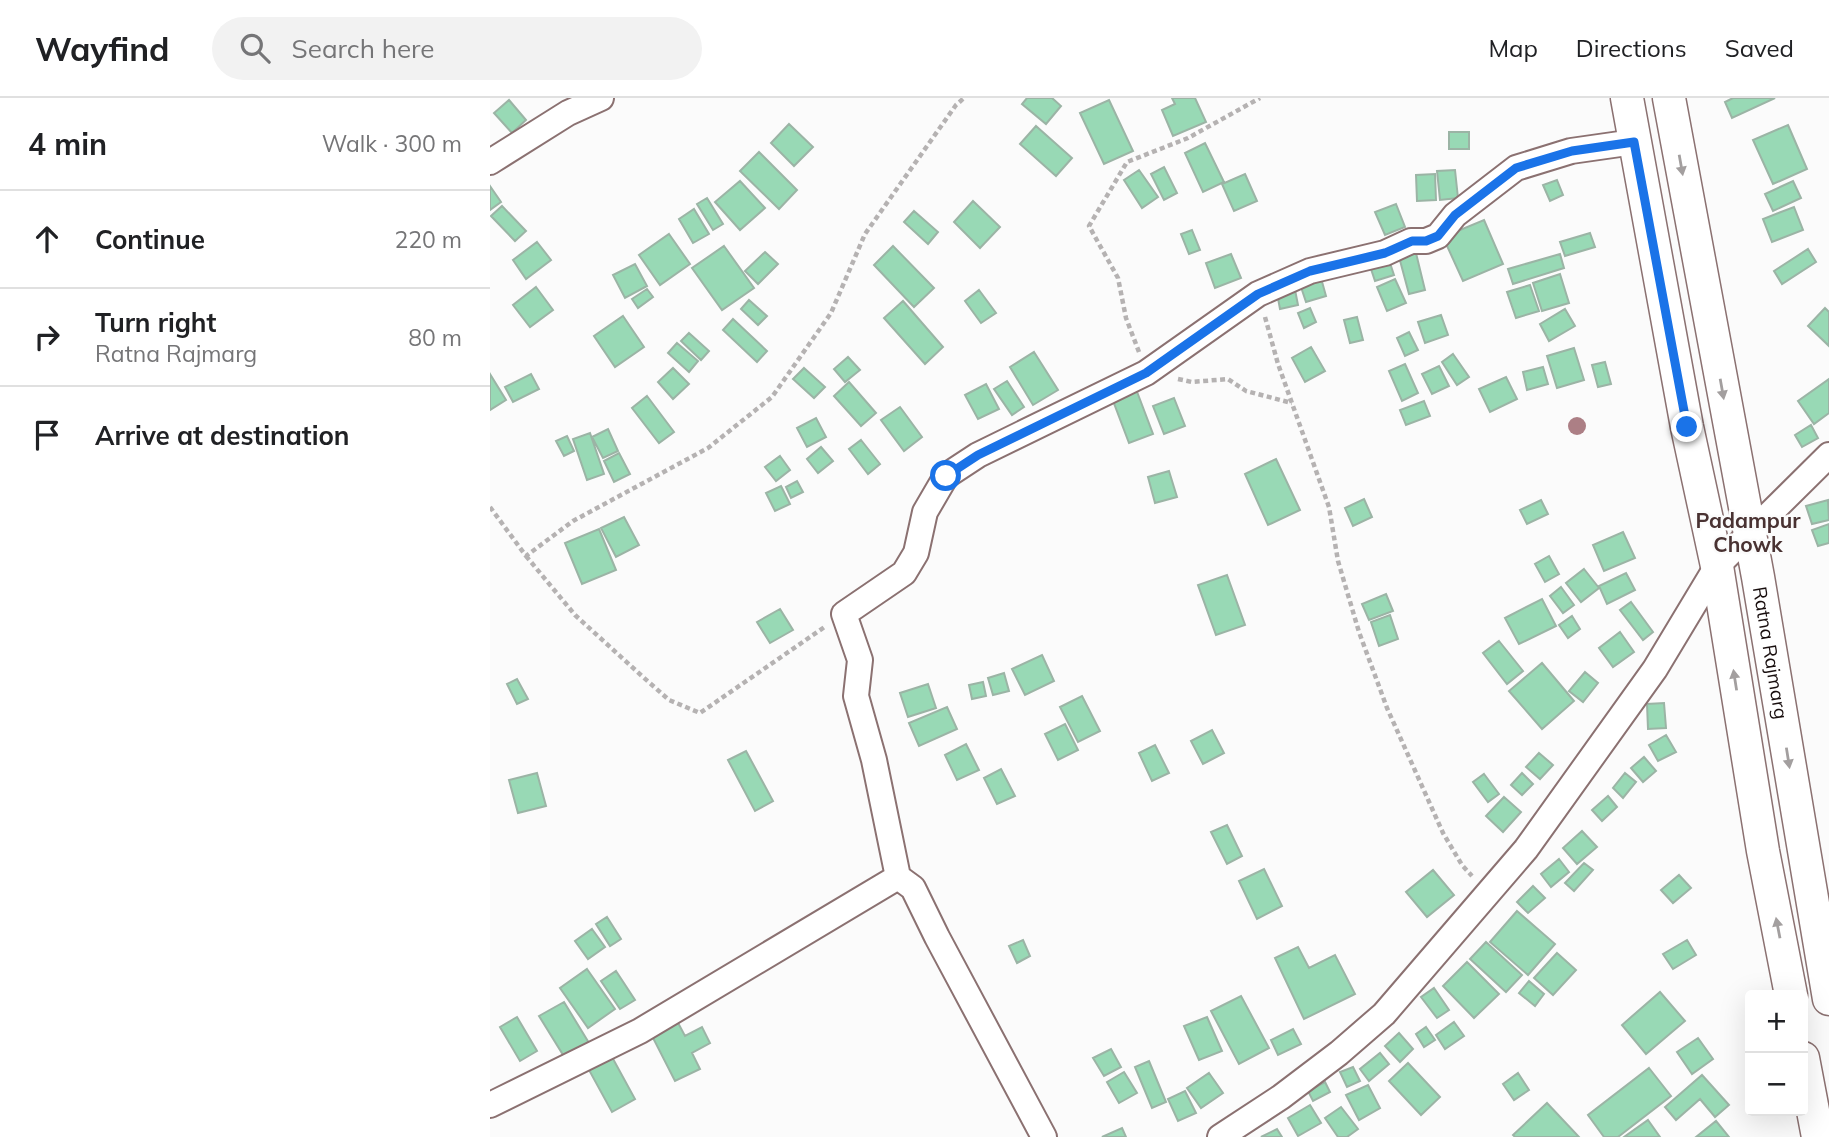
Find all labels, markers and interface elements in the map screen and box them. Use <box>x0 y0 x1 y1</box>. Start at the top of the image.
search box <box>212 17 702 80</box>
text: Wayfind <box>35 28 170 69</box>
icon: search <box>236 29 274 67</box>
text: Search here <box>292 32 434 65</box>
text: Map <box>1488 33 1538 63</box>
text: Directions <box>1576 33 1687 63</box>
text: Saved <box>1725 33 1794 63</box>
text: 4 min <box>28 125 107 163</box>
text: Walk · 300 m <box>322 129 462 158</box>
one-way arrow <box>1676 154 1687 176</box>
icon: ahead <box>28 220 66 258</box>
text: Continue <box>95 223 205 256</box>
text: 220 m <box>394 225 462 254</box>
text: Turn right <box>95 306 216 339</box>
icon: right <box>28 318 66 356</box>
text: 80 m <box>408 323 462 352</box>
text: Ratna Rajmarg <box>95 339 257 368</box>
one-way arrow <box>1717 378 1728 400</box>
route end <box>1671 411 1702 442</box>
icon: arrive <box>28 416 66 454</box>
text: Arrive at destination <box>95 419 350 452</box>
route start <box>930 460 961 491</box>
district label: Padampur Chowk <box>1695 507 1801 557</box>
street label: Ratna Rajmarg <box>1748 585 1794 721</box>
one-way arrow <box>1729 669 1740 691</box>
one-way arrow <box>1783 747 1794 769</box>
one-way arrow <box>1772 917 1783 939</box>
map controls <box>1745 990 1808 1116</box>
button: + <box>1745 990 1808 1053</box>
button: − <box>1745 1053 1808 1116</box>

